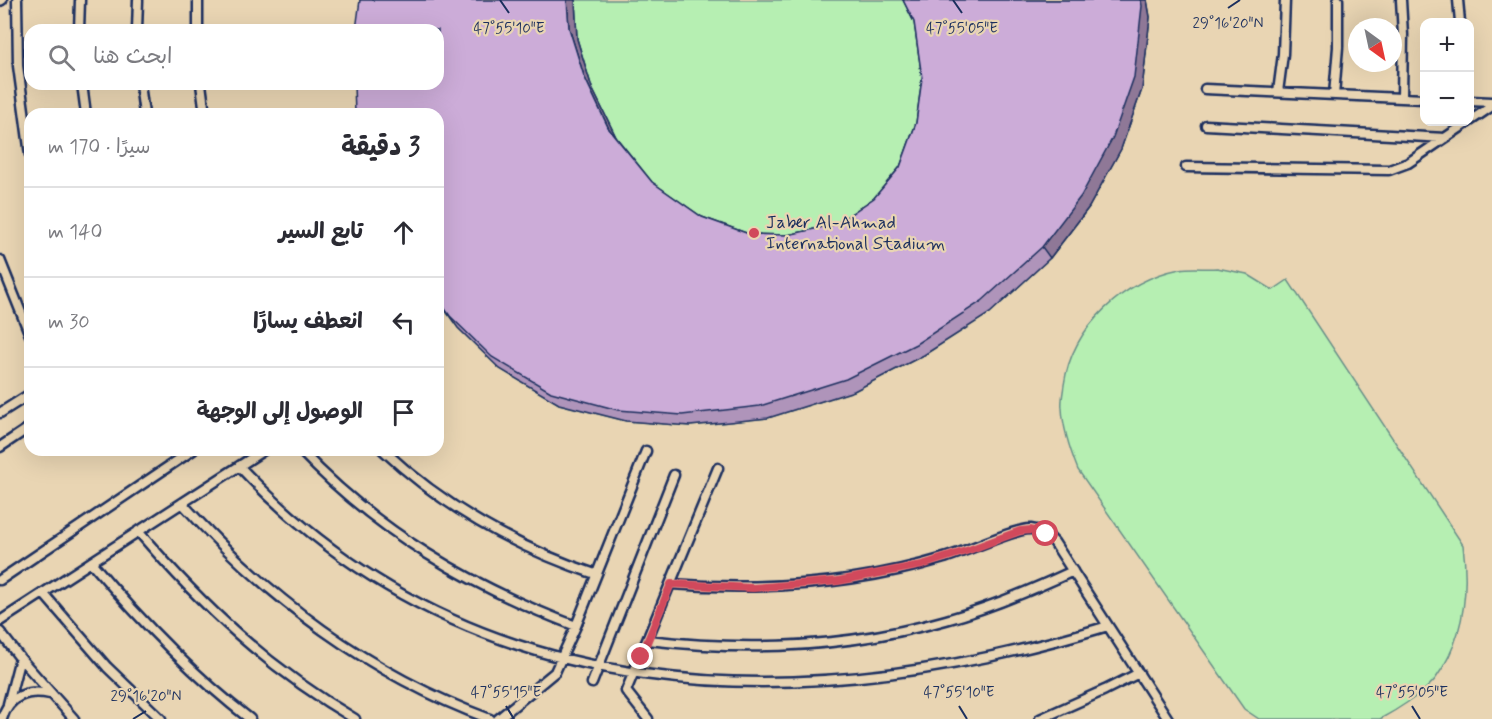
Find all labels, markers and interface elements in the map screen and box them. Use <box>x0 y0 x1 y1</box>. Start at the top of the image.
text: 29°16'20"N <box>1193 14 1263 34</box>
north arrow <box>1348 18 1402 72</box>
map controls <box>1420 18 1474 126</box>
button: + <box>1420 18 1474 72</box>
text: 47°55'10"E <box>473 19 545 39</box>
text: 47°55'05"E <box>926 19 998 39</box>
search box <box>24 24 444 90</box>
icon: search <box>45 41 78 74</box>
text: ابحث هنا <box>93 43 173 71</box>
button: − <box>1420 72 1474 126</box>
text: 3 دقيقة <box>341 131 420 165</box>
text: سيرًا · 170 m <box>48 134 151 161</box>
place label: Jaber Al-Ahmad International Stadium <box>766 211 945 256</box>
icon: ahead <box>387 216 420 249</box>
text: تابع السير <box>279 218 363 246</box>
text: 140 m <box>48 219 102 246</box>
marker: Jaber Al-Ahmad International Stadium <box>747 226 761 240</box>
icon: left <box>387 306 420 339</box>
text: انعطف يسارًا <box>253 308 363 336</box>
text: 30 m <box>48 309 90 336</box>
icon: arrive <box>387 396 420 429</box>
text: الوصول إلى الوجهة <box>196 398 363 426</box>
route start <box>1032 520 1058 546</box>
route end <box>627 643 653 669</box>
text: 47°55'15"E <box>471 683 541 703</box>
text: 47°55'10"E <box>923 683 995 703</box>
text: 47°55'05"E <box>1376 683 1448 703</box>
text: 29°16'20"N <box>111 687 181 707</box>

